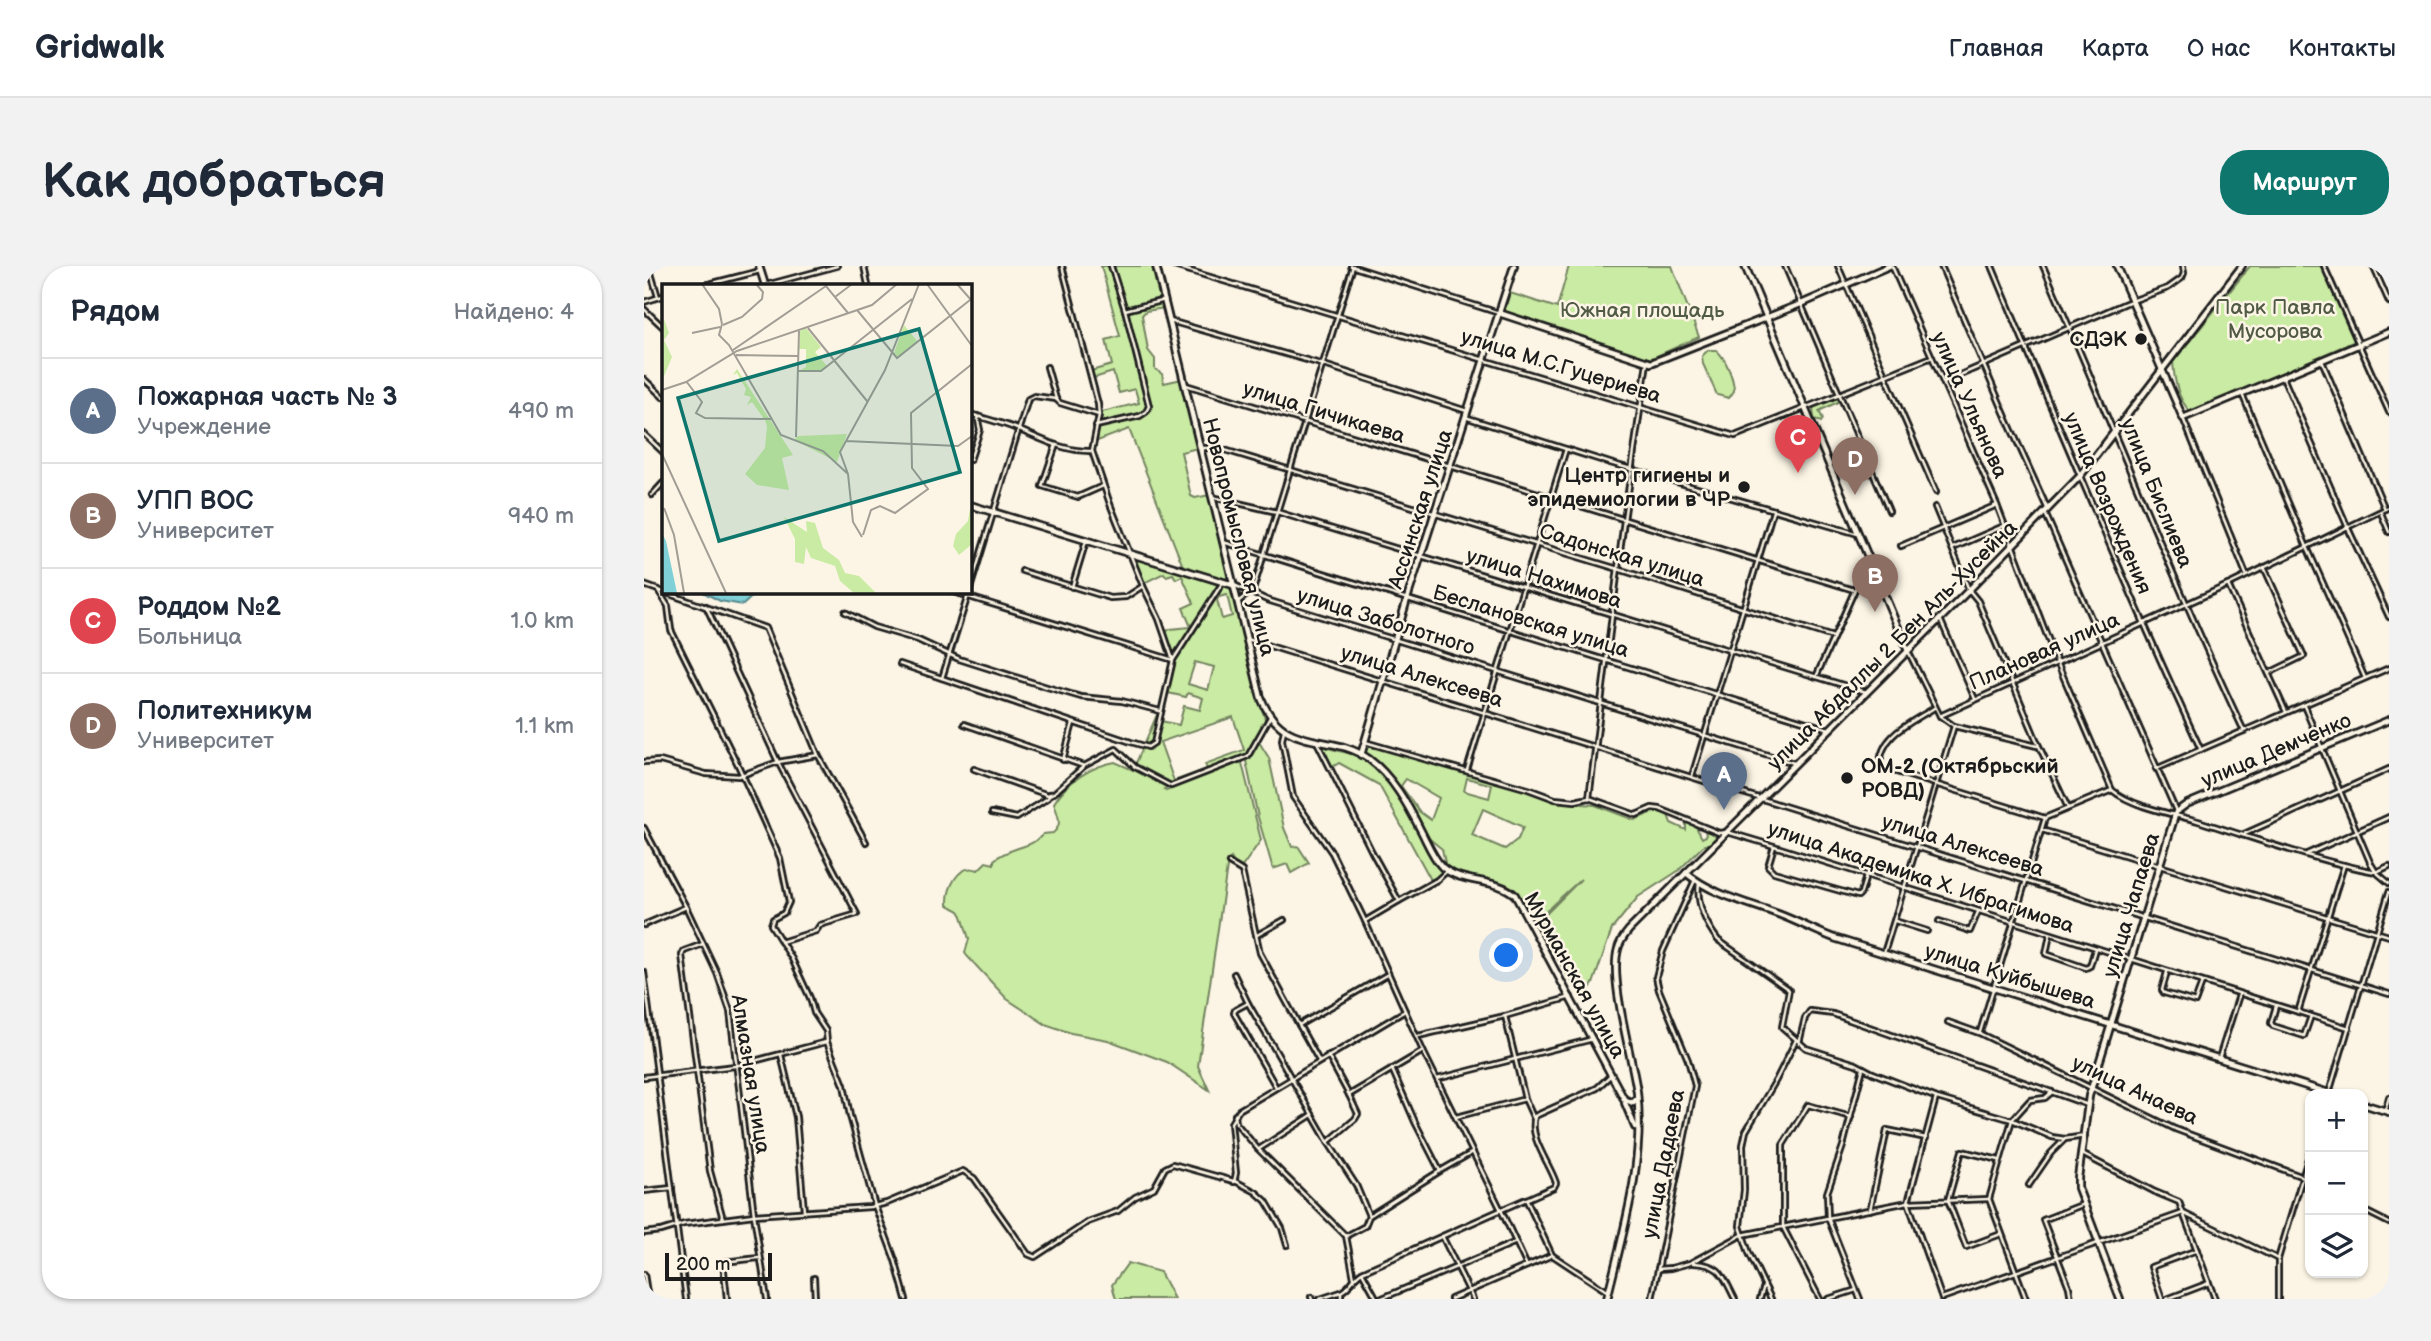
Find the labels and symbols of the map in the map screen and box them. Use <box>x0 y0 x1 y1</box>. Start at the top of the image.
inset map <box>662 284 971 593</box>
park label: Парк Павла Мусорова <box>2215 295 2336 344</box>
park label: Южная площадь <box>1560 298 1725 323</box>
street label: улица М.С.Гуцериева <box>1458 324 1664 409</box>
place label: СДЭК <box>2070 327 2128 352</box>
street label: улица Ульянова <box>1926 328 2013 483</box>
marker: СДЭК <box>2133 331 2149 347</box>
street label: улица Гичикаева <box>1240 376 1408 449</box>
street label: улица Возрождения <box>2058 409 2157 598</box>
pin: C <box>1775 415 1821 473</box>
street label: улица Бислиева <box>2115 415 2198 572</box>
street label: Новопромысловая улица <box>1197 416 1280 659</box>
street label: Ассинская улица <box>1383 426 1458 593</box>
pin: D <box>1832 437 1878 495</box>
place label: Центр гигиены и эпидемиологии в ЧР <box>1528 463 1731 512</box>
marker: Центр гигиены и эпидемиологии в ЧР <box>1736 479 1752 495</box>
street label: улица Абдаллы 2 Бен Аль-Хусейна <box>1762 515 2023 775</box>
street label: Садонская улица <box>1536 518 1708 593</box>
street label: улица Нахимова <box>1463 543 1625 614</box>
pin: B <box>1852 554 1898 612</box>
street label: Беслановская улица <box>1430 580 1632 663</box>
street label: улица Заболотного <box>1294 583 1478 660</box>
street label: Плановая улица <box>1965 607 2124 696</box>
street label: улица Алексеева <box>1338 640 1506 713</box>
street label: улица Демченко <box>2197 708 2355 793</box>
pin: A <box>1701 752 1747 810</box>
place label: ОМ-2 (Октябрьский РОВД) <box>1861 754 2059 803</box>
marker: ОМ-2 (Октябрьский РОВД) <box>1839 770 1855 786</box>
street label: улица Алексеева <box>1879 809 2047 882</box>
street label: улица Академика Х. Ибрагимова <box>1765 816 2078 939</box>
street label: улица Чапаева <box>2098 829 2166 980</box>
street label: Мурманская улица <box>1518 888 1631 1063</box>
your location <box>1489 938 1523 972</box>
street label: улица Куйбышева <box>1922 939 2099 1014</box>
street label: Алмазная улица <box>725 992 776 1156</box>
street label: улица Анаева <box>2068 1050 2202 1131</box>
street label: улица Дадаева <box>1637 1087 1690 1241</box>
scale bar <box>665 1250 772 1282</box>

